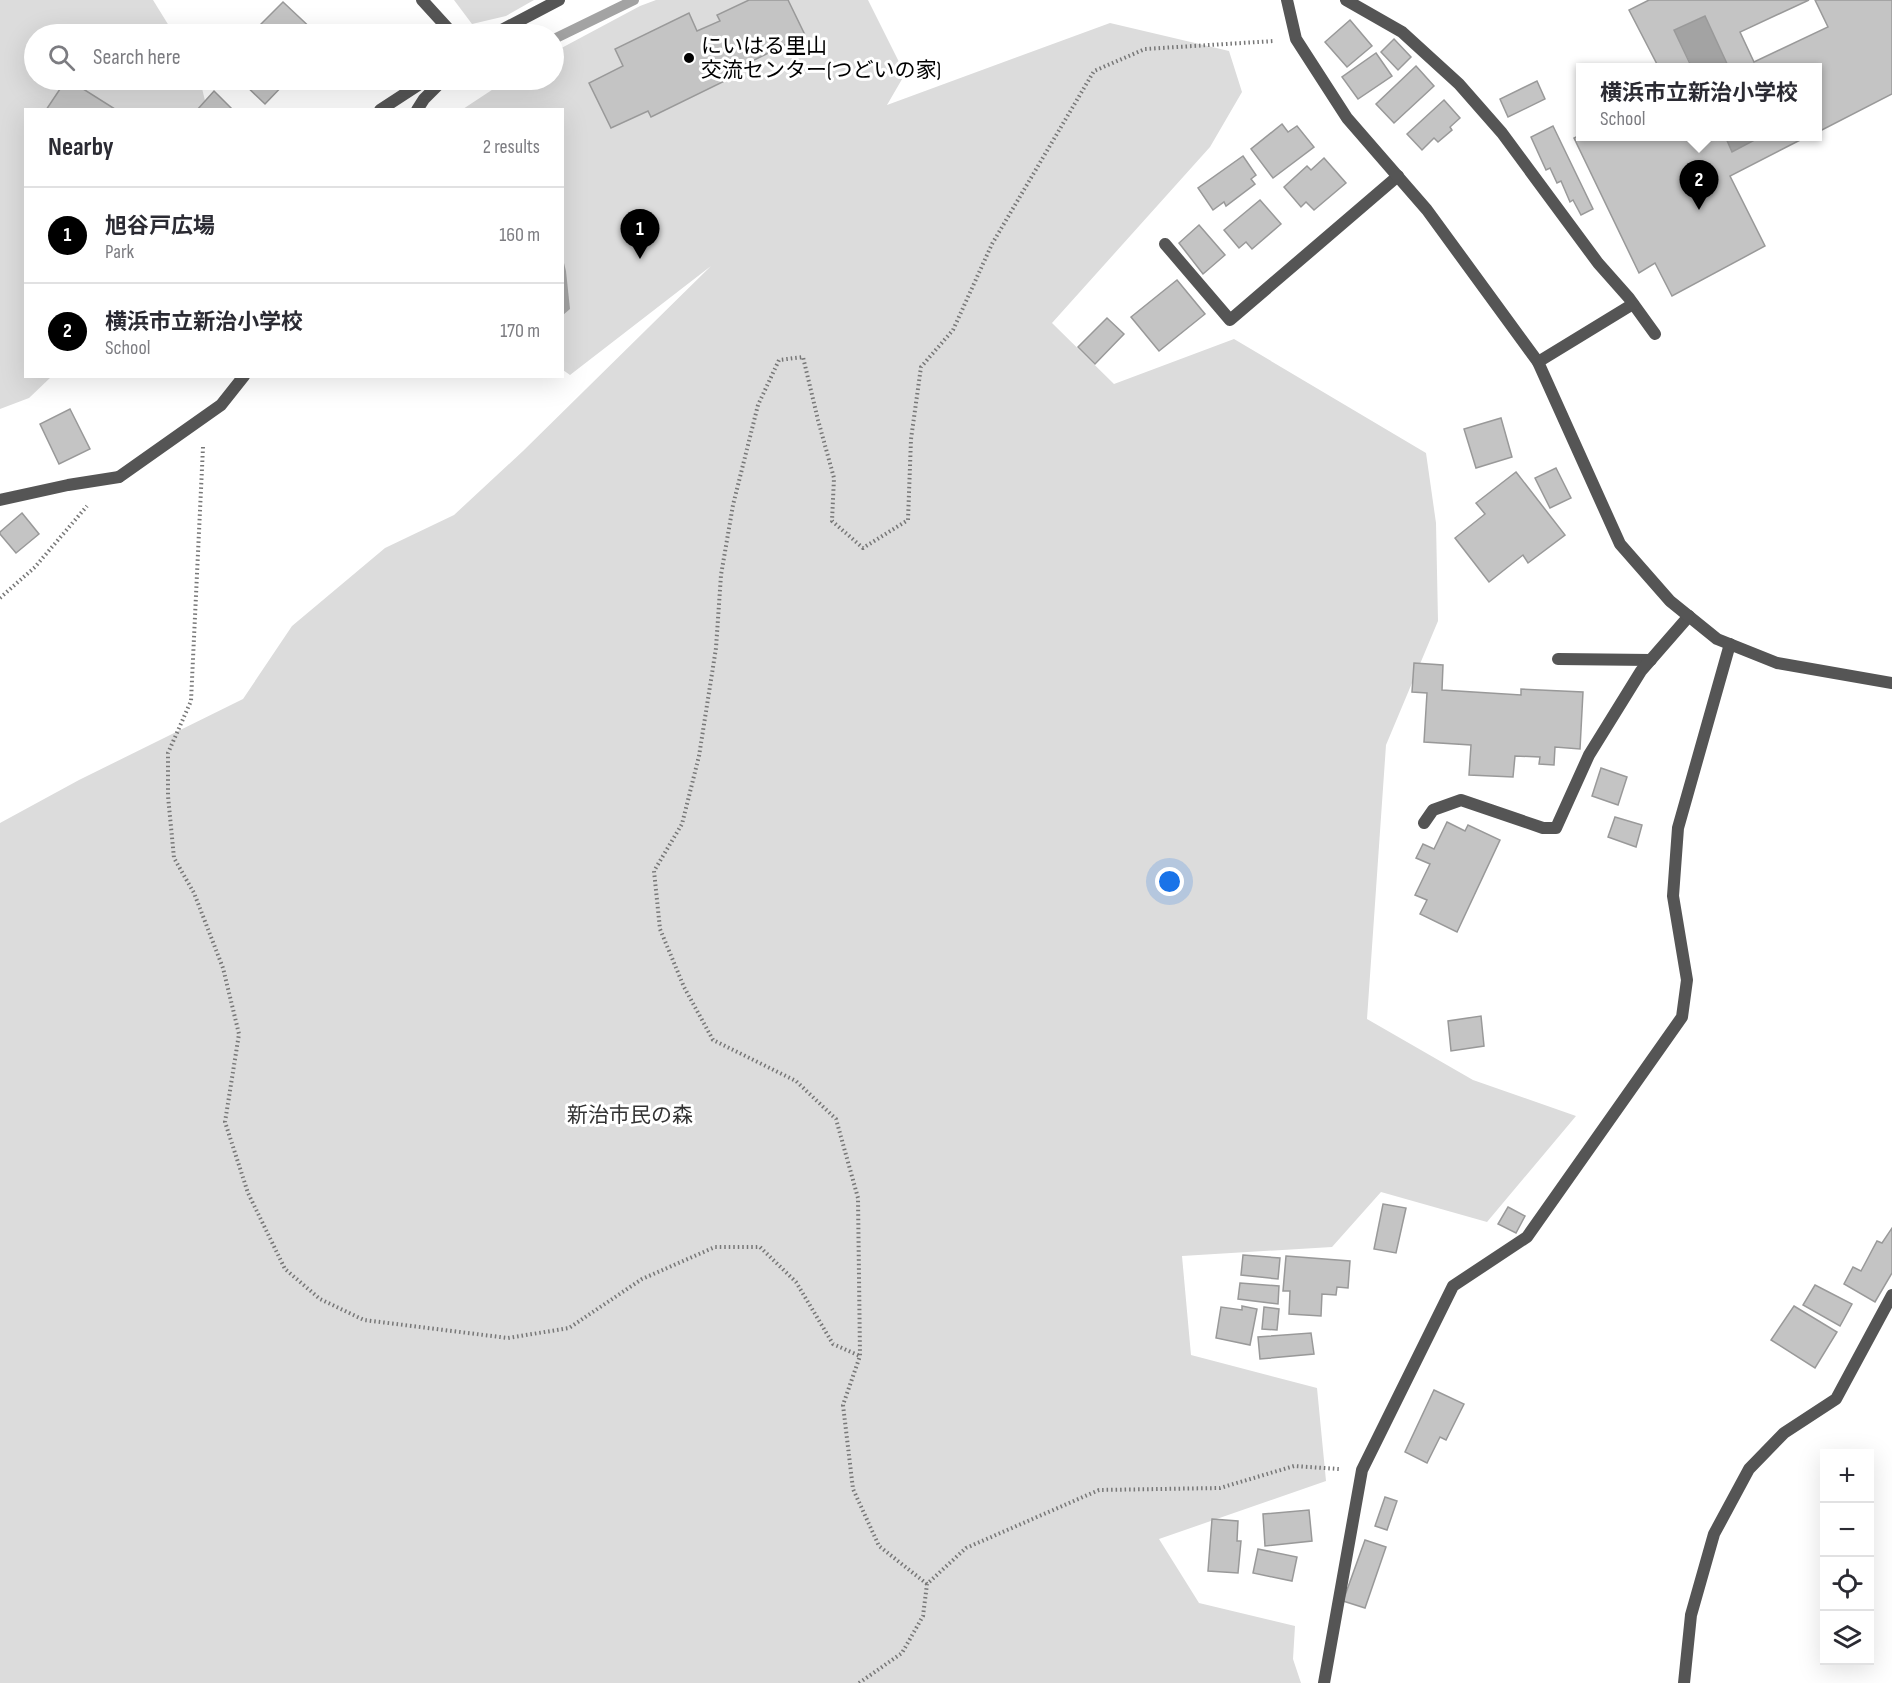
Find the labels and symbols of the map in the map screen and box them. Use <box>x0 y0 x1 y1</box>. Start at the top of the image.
place label: にいはる里山 交流センター(つどいの家) <box>701 34 941 83</box>
marker: にいはる里山 交流センター(つどいの家) <box>682 51 696 65</box>
pin: 2 <box>1680 160 1718 210</box>
pin: 1 <box>620 210 660 259</box>
your location <box>1155 867 1184 896</box>
park label: 新治市民の森 <box>567 1103 693 1128</box>

